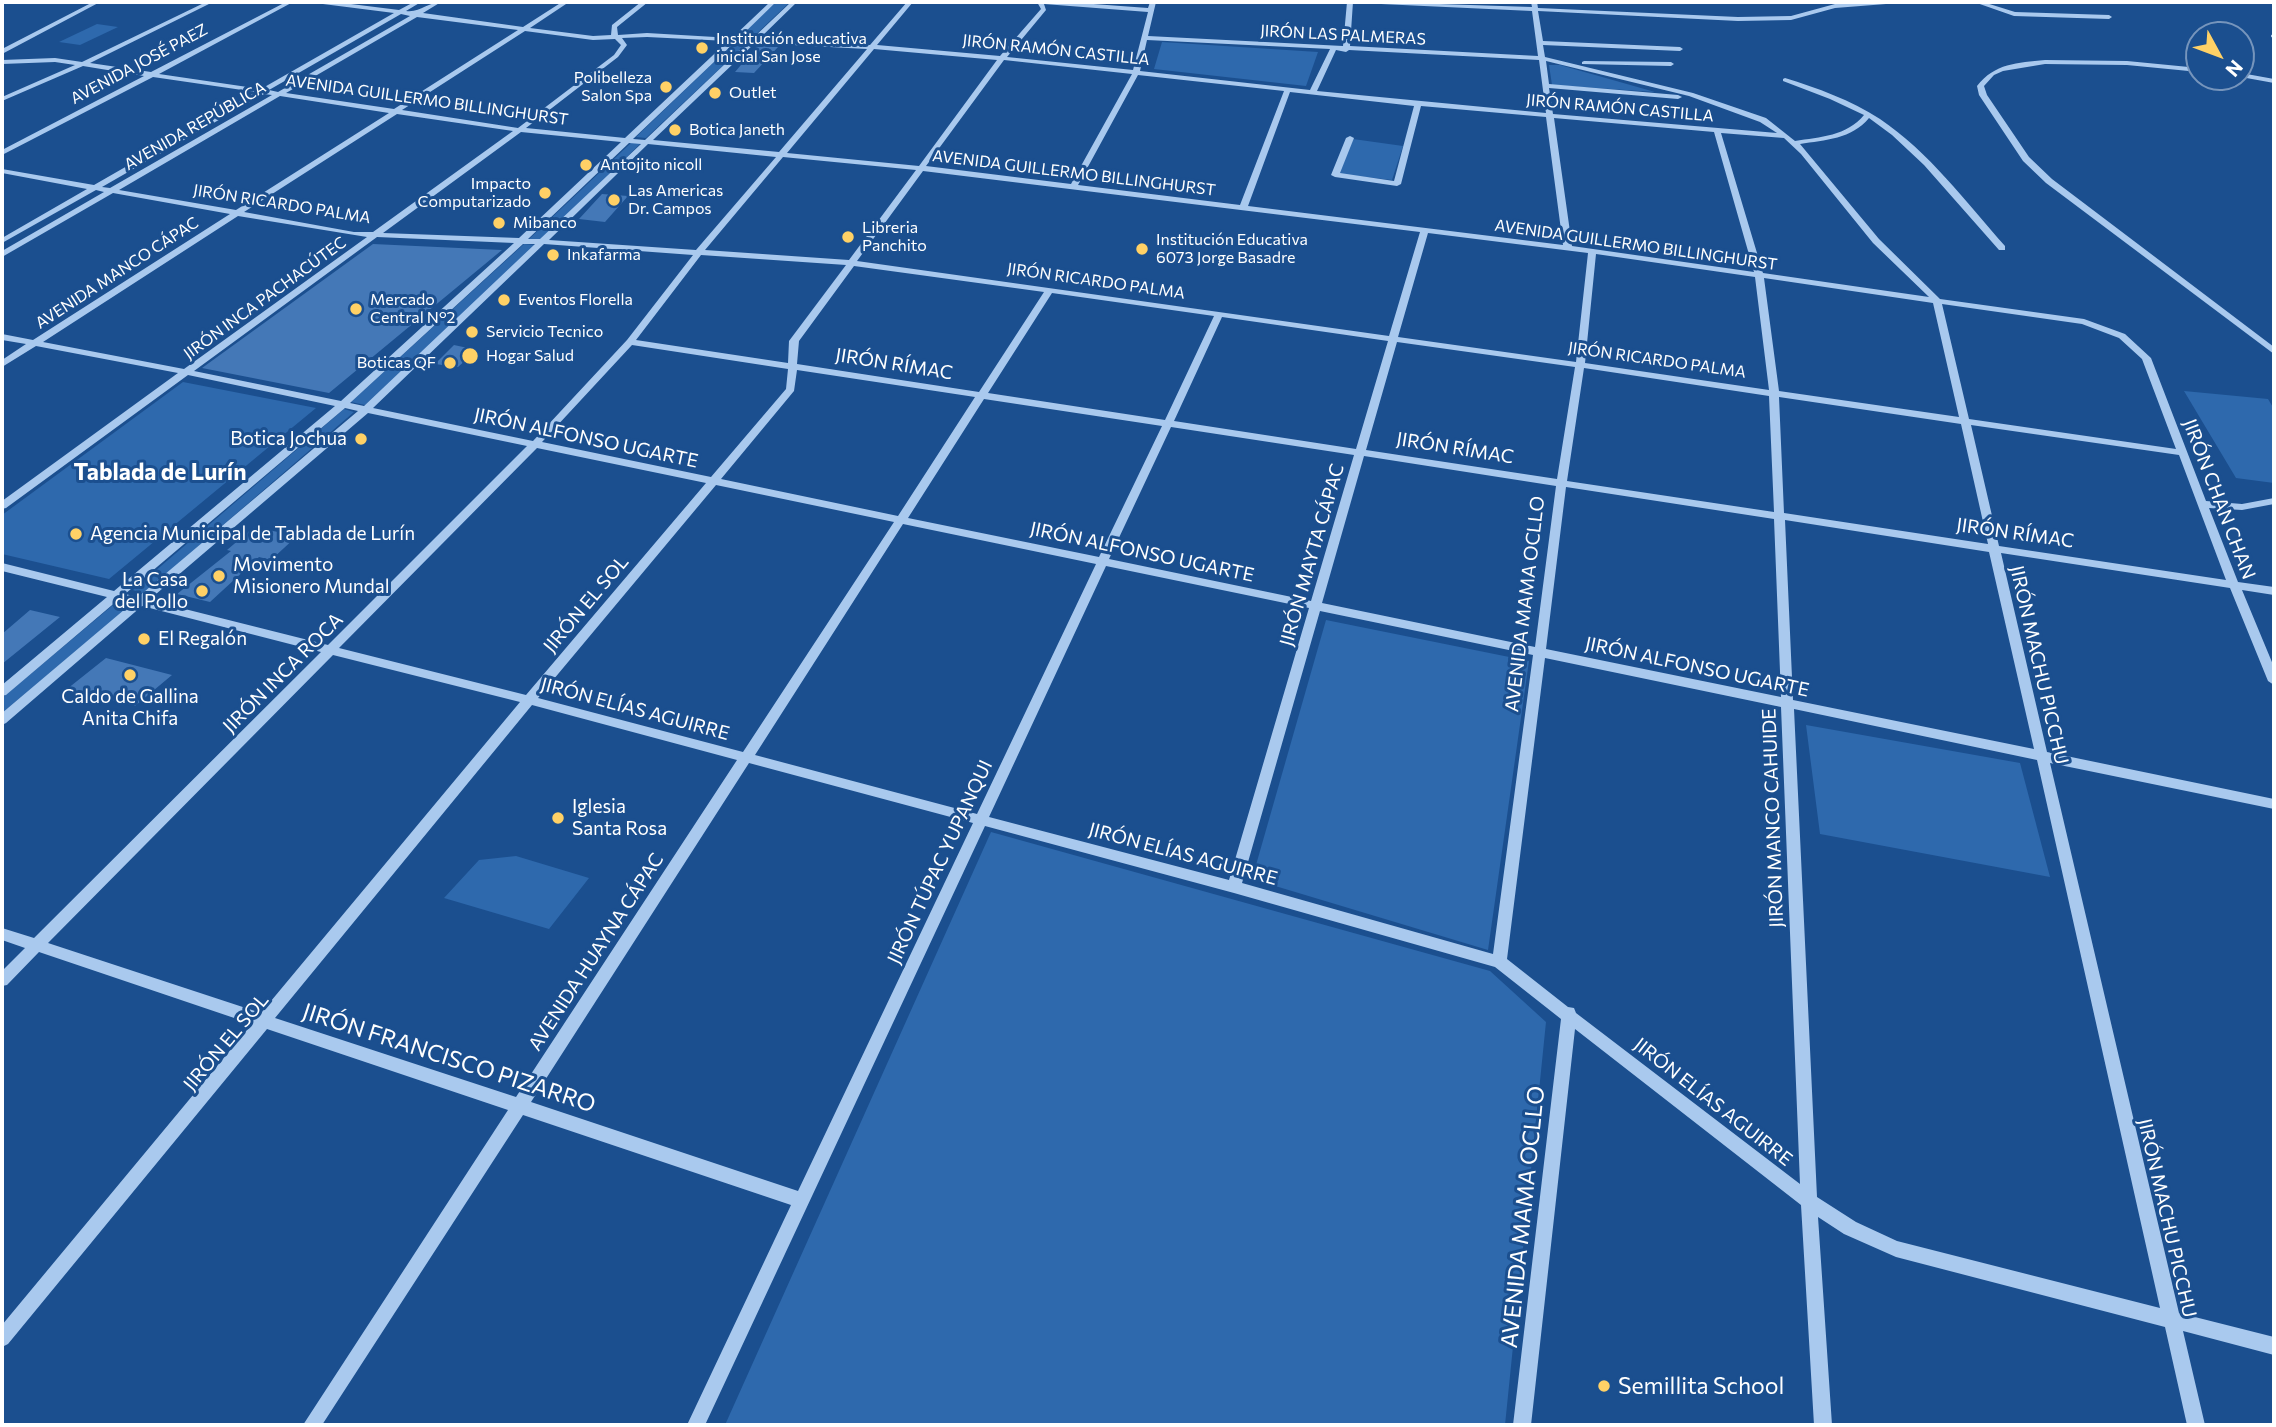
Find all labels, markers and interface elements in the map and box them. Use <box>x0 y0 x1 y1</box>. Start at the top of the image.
street label: AVENIDA JOSÉ PAEZ <box>67 20 211 108</box>
street label: JIRÓN LAS PALMERAS <box>1260 21 1426 49</box>
north arrow <box>2185 21 2255 91</box>
place label: Institución educativa inicial San Jose <box>716 29 867 67</box>
street label: JIRÓN RAMÓN CASTILLA <box>961 31 1151 69</box>
marker: Institución educativa inicial San Jose <box>694 40 710 56</box>
text: N <box>2221 56 2248 82</box>
place label: Polibelleza Salon Spa <box>574 68 652 106</box>
street label: AVENIDA GUILLERMO BILLINGHURST <box>285 71 569 129</box>
street label: AVENIDA REPÚBLICA <box>121 78 269 174</box>
marker: Polibelleza Salon Spa <box>658 79 674 95</box>
place label: Outlet <box>729 83 777 103</box>
marker: Outlet <box>707 85 723 101</box>
street label: JIRÓN RAMÓN CASTILLA <box>1525 90 1715 126</box>
place label: Botica Janeth <box>689 120 785 140</box>
marker: Botica Janeth <box>667 122 683 138</box>
street label: AVENIDA GUILLERMO BILLINGHURST <box>931 146 1217 200</box>
place label: Antojito nicoll <box>600 155 702 175</box>
marker: Antojito nicoll <box>578 157 594 173</box>
place label: Impacto Computarizado <box>418 174 531 212</box>
street label: JIRÓN RICARDO PALMA <box>192 180 372 228</box>
place label: Las Americas Dr. Campos <box>628 181 723 219</box>
marker: Impacto Computarizado <box>537 185 553 201</box>
marker: Las Americas Dr. Campos <box>606 192 622 208</box>
street label: AVENIDA MANCO CÁPAC <box>32 213 202 333</box>
place label: Mibanco <box>513 213 577 233</box>
marker: Mibanco <box>491 215 507 231</box>
street label: AVENIDA GUILLERMO BILLINGHURST <box>1494 216 1778 274</box>
place label: Libreria Panchito <box>862 218 927 256</box>
marker: Libreria Panchito <box>840 229 856 245</box>
place label: Institución Educativa 6073 Jorge Basadre <box>1156 230 1308 268</box>
street label: JIRÓN INCA PACHACÚTEC <box>180 233 350 363</box>
marker: Institución Educativa 6073 Jorge Basadre <box>1134 241 1150 257</box>
place label: Inkafarma <box>567 245 641 265</box>
marker: Inkafarma <box>545 247 561 263</box>
street label: JIRÓN RICARDO PALMA <box>1006 259 1186 303</box>
place label: Mercado Central N°2 <box>370 290 455 328</box>
place label: Eventos Florella <box>518 290 633 310</box>
marker: Eventos Florella <box>496 292 512 308</box>
marker: Mercado Central N°2 <box>348 301 364 317</box>
place label: Servicio Tecnico <box>486 322 603 342</box>
marker: Servicio Tecnico <box>464 324 480 340</box>
street label: JIRÓN RICARDO PALMA <box>1567 338 1747 382</box>
street label: JIRÓN RÍMAC <box>834 343 954 385</box>
marker: Hogar Salud <box>460 346 480 366</box>
place label: Hogar Salud <box>486 346 574 366</box>
place label: Boticas QF <box>357 353 436 373</box>
marker: Boticas QF <box>442 355 458 371</box>
street label: JIRÓN ALFONSO UGARTE <box>472 403 700 473</box>
street label: JIRÓN CHAN CHAN <box>2178 416 2260 582</box>
street label: JIRÓN RÍMAC <box>1395 427 1515 469</box>
place label: Botica Jochua <box>230 428 347 450</box>
marker: Botica Jochua <box>353 431 369 447</box>
district label: Tablada de Lurín <box>74 458 246 486</box>
street label: JIRÓN MAYTA CÁPAC <box>1275 461 1349 649</box>
street label: AVENIDA MAMA OCLLO <box>1500 495 1550 713</box>
street label: JIRÓN RÍMAC <box>1955 513 2075 553</box>
street label: JIRÓN ALFONSO UGARTE <box>1028 517 1256 587</box>
place label: Agencia Municipal de Tablada de Lurín <box>90 523 415 545</box>
marker: Agencia Municipal de Tablada de Lurín <box>68 526 84 542</box>
street label: JIRÓN EL SOL <box>539 551 633 657</box>
place label: Movimento Misionero Mundal <box>233 554 389 598</box>
street label: JIRÓN MACHU PICCHU <box>2005 563 2073 767</box>
marker: Movimento Misionero Mundal <box>211 568 227 584</box>
place label: La Casa del Pollo <box>115 569 188 613</box>
marker: La Casa del Pollo <box>194 583 210 599</box>
street label: JIRÓN INCA ROCA <box>218 608 348 738</box>
place label: El Regalón <box>158 628 247 650</box>
marker: El Regalón <box>136 631 152 647</box>
street label: JIRÓN ALFONSO UGARTE <box>1583 632 1811 702</box>
marker: Caldo de Gallina Anita Chifa <box>122 667 138 683</box>
street label: JIRÓN ELÍAS AGUIRRE <box>538 673 732 745</box>
place label: Caldo de Gallina Anita Chifa <box>61 686 199 730</box>
street label: JIRÓN MANCO CAHUIDE <box>1758 708 1788 928</box>
street label: JIRÓN TÚPAC YUPANQUI <box>883 756 997 968</box>
place label: Iglesia Santa Rosa <box>572 796 667 840</box>
marker: Iglesia Santa Rosa <box>550 810 566 826</box>
street label: JIRÓN ELÍAS AGUIRRE <box>1086 818 1280 890</box>
street label: AVENIDA HUAYNA CÁPAC <box>524 849 668 1055</box>
street label: JIRÓN EL SOL <box>179 989 273 1095</box>
street label: JIRÓN FRANCISCO PIZARRO <box>299 998 599 1118</box>
street label: JIRÓN ELÍAS AGUIRRE <box>1629 1033 1797 1171</box>
street label: AVENIDA MAMA OCLLO <box>1496 1085 1550 1349</box>
street label: JIRÓN MACHU PICCHU <box>2133 1116 2201 1320</box>
place label: Semillita School <box>1618 1372 1784 1400</box>
marker: Semillita School <box>1596 1378 1612 1394</box>

